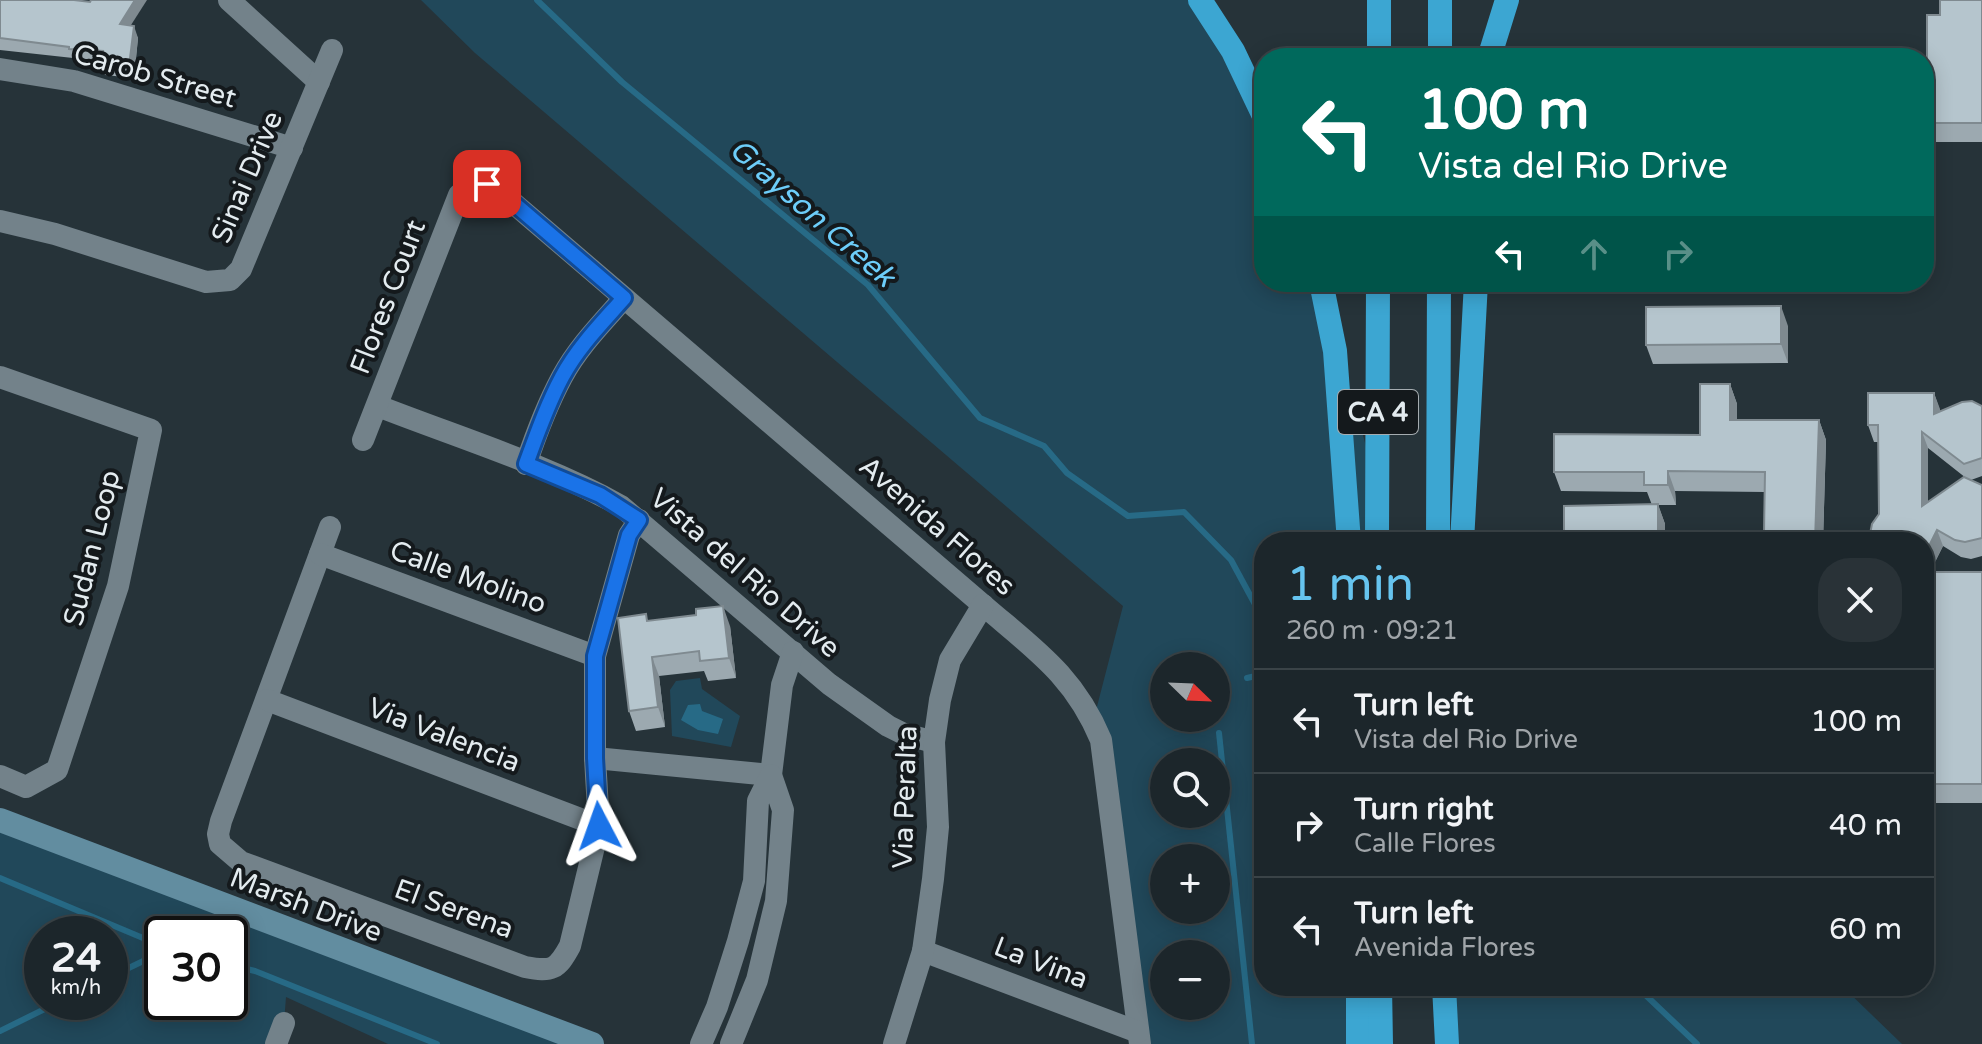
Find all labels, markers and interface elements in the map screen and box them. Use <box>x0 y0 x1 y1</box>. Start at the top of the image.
street label: Carob Street <box>70 37 240 116</box>
text: 100 m <box>1418 77 1589 144</box>
icon: left <box>1286 80 1390 184</box>
street label: Sinai Drive <box>204 106 290 248</box>
water label: Grayson Creek <box>722 131 904 297</box>
text: Vista del Rio Drive <box>1418 145 1728 188</box>
pin <box>453 150 521 218</box>
icon: arrive <box>465 162 509 206</box>
street label: Flores Court <box>343 215 433 379</box>
icon: left <box>1488 232 1532 276</box>
icon: ahead <box>1572 232 1616 276</box>
icon: right <box>1656 232 1700 276</box>
road number: CA 4 <box>1338 390 1418 434</box>
street label: Avenida Flores <box>852 449 1022 603</box>
street label: Sudan Loop <box>56 466 128 630</box>
street label: Vista del Rio Drive <box>643 481 847 665</box>
street label: Calle Molino <box>385 533 551 621</box>
text: 1 min <box>1286 556 1414 614</box>
button: close <box>1818 558 1902 642</box>
text: 260 m · 09:21 <box>1286 615 1458 646</box>
north arrow <box>1150 652 1230 732</box>
map controls <box>1150 652 1230 1020</box>
text: Turn left <box>1354 687 1473 724</box>
street label: Via Valencia <box>363 690 525 780</box>
icon: left <box>1286 699 1330 743</box>
text: 100 m <box>1810 703 1902 740</box>
text: Vista del Rio Drive <box>1354 724 1578 755</box>
street label: Via Peralta <box>886 725 924 869</box>
button: search <box>1150 748 1230 828</box>
position arrow <box>557 784 641 868</box>
text: Turn right <box>1354 791 1494 828</box>
icon: right <box>1286 803 1330 847</box>
text: 40 m <box>1829 807 1902 844</box>
text: Calle Flores <box>1354 828 1496 859</box>
button: + <box>1150 844 1230 924</box>
street label: Marsh Drive <box>225 860 387 950</box>
street label: El Serena <box>390 872 518 946</box>
text: Turn left <box>1354 895 1473 932</box>
icon: left <box>1286 907 1330 951</box>
text: 60 m <box>1829 911 1902 948</box>
speed limit sign: 30 <box>144 916 248 1020</box>
street label: La Vina <box>989 930 1093 996</box>
text: Avenida Flores <box>1354 932 1536 963</box>
text: 24 <box>51 934 101 982</box>
button: − <box>1150 940 1230 1020</box>
text: km/h <box>51 976 101 1000</box>

